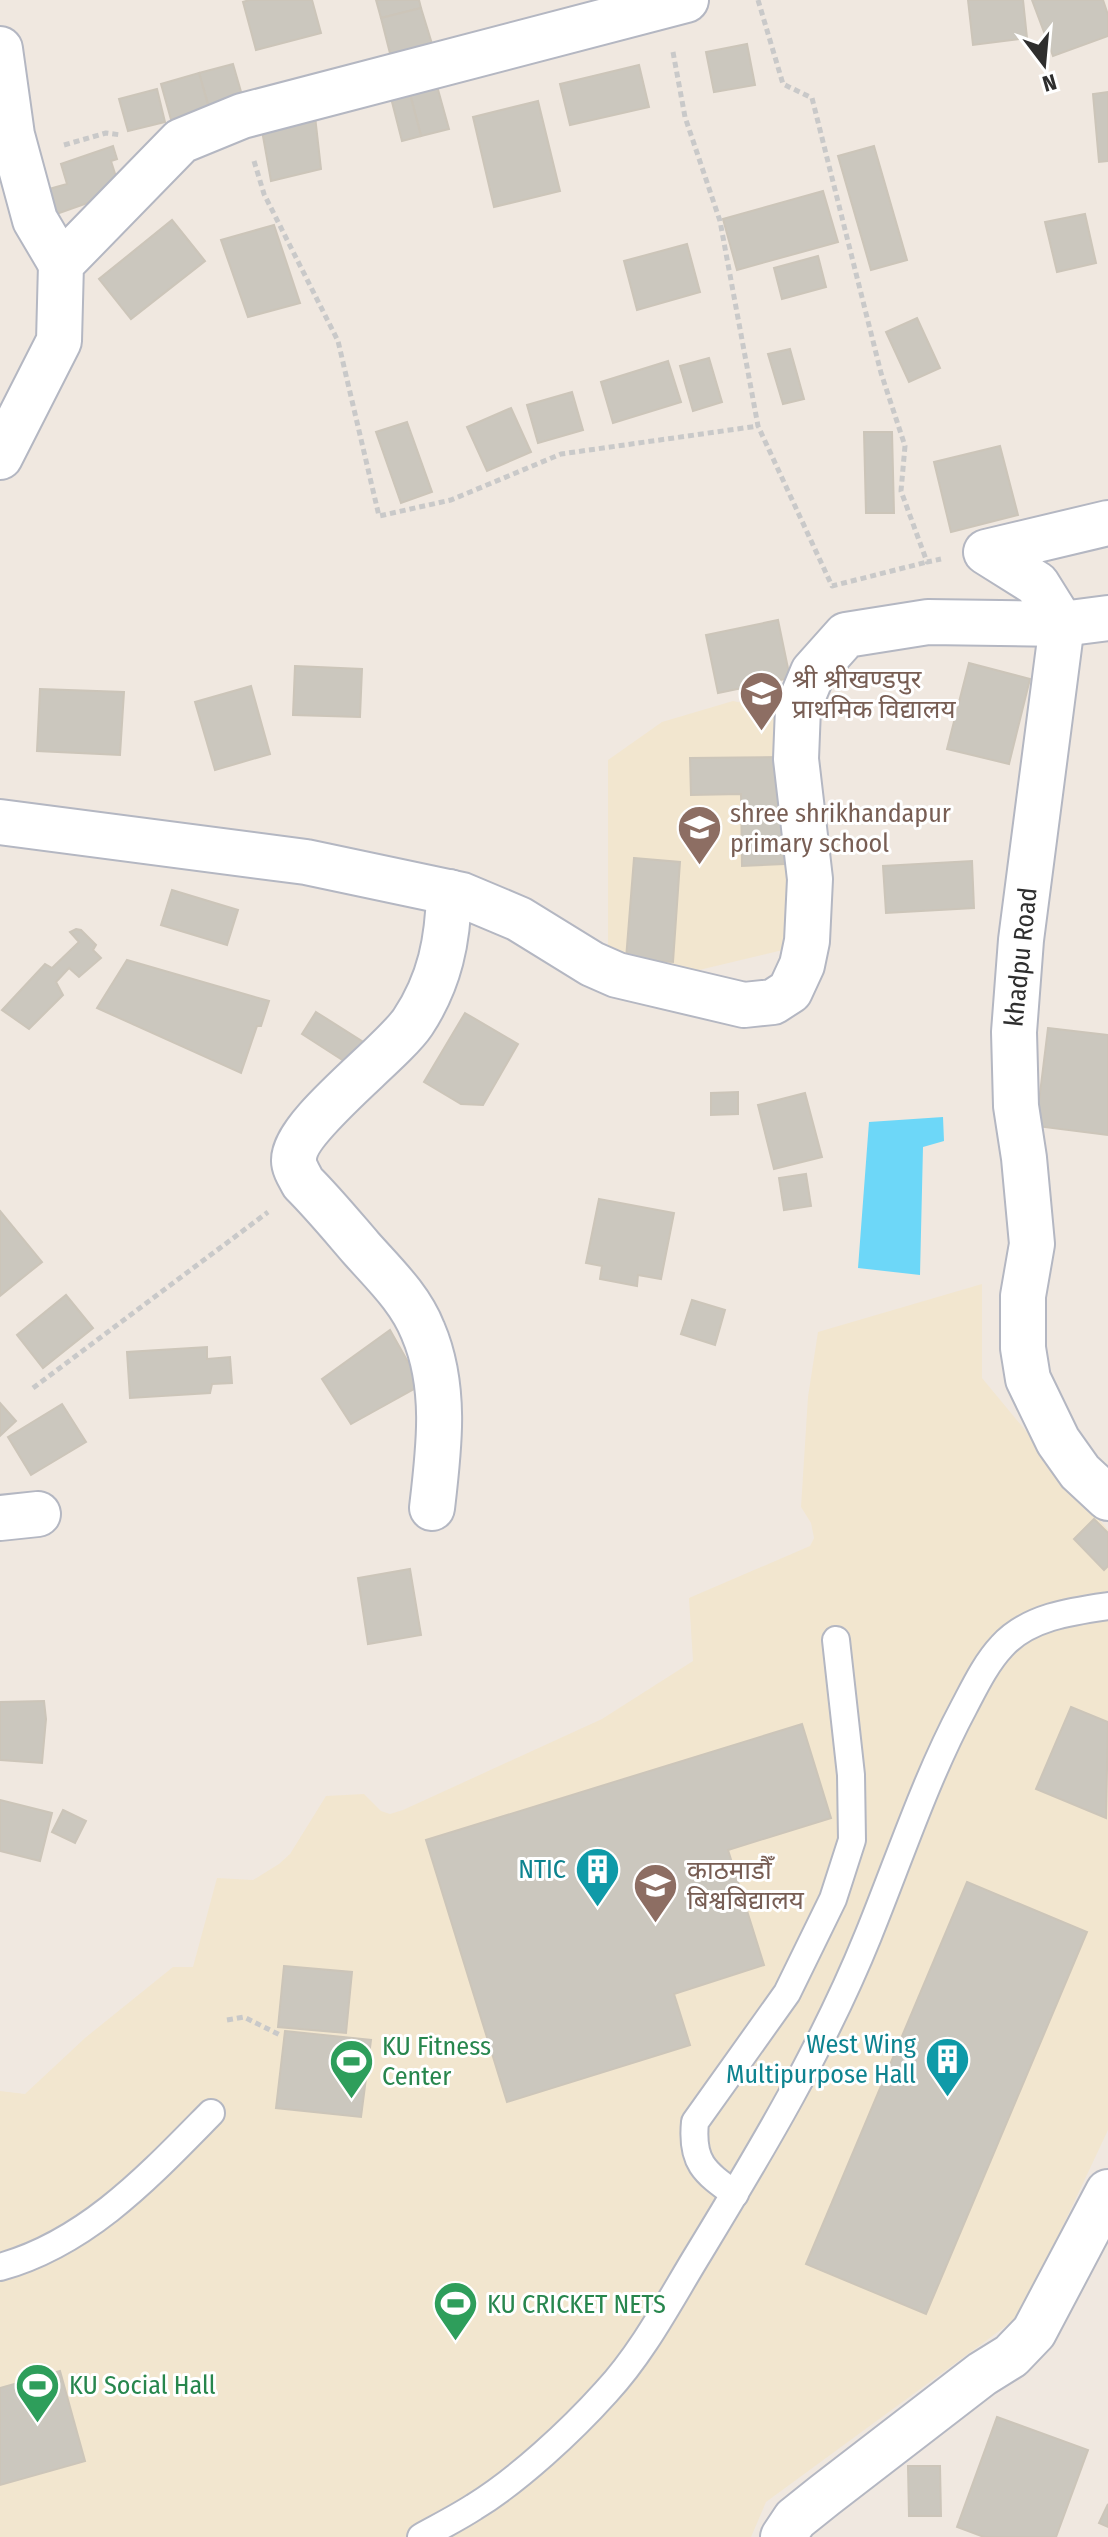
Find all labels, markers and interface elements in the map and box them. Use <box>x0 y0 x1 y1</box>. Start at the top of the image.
north arrow <box>1004 24 1084 104</box>
text: N <box>1039 68 1059 98</box>
place label: श्री श्रीखण्डपुर प्राथमिक विद्यालय <box>792 664 956 725</box>
school or university icon: श्री श्रीखण्डपुर प्राथमिक विद्यालय <box>737 670 785 733</box>
place label: shree shrikhandapur primary school <box>730 798 951 859</box>
school or university icon: shree shrikhandapur primary school <box>675 804 723 867</box>
street label: khadpu Road <box>998 886 1044 1028</box>
building icon: NTIC <box>573 1845 621 1908</box>
place label: NTIC <box>518 1854 566 1885</box>
place label: काठमाडौँ बिश्वबिद्यालय <box>687 1855 805 1916</box>
school or university icon: काठमाडौँ बिश्वबिद्यालय <box>632 1861 680 1924</box>
place label: West Wing Multipurpose Hall <box>726 2029 917 2090</box>
place label: KU Fitness Center <box>382 2031 491 2092</box>
building icon: West Wing Multipurpose Hall <box>923 2035 971 2098</box>
sports icon: KU Fitness Center <box>327 2037 375 2100</box>
sports icon: KU CRICKET NETS <box>432 2280 480 2343</box>
place label: KU CRICKET NETS <box>487 2289 666 2320</box>
sports icon: KU Social Hall <box>14 2361 62 2424</box>
place label: KU Social Hall <box>69 2370 216 2401</box>

